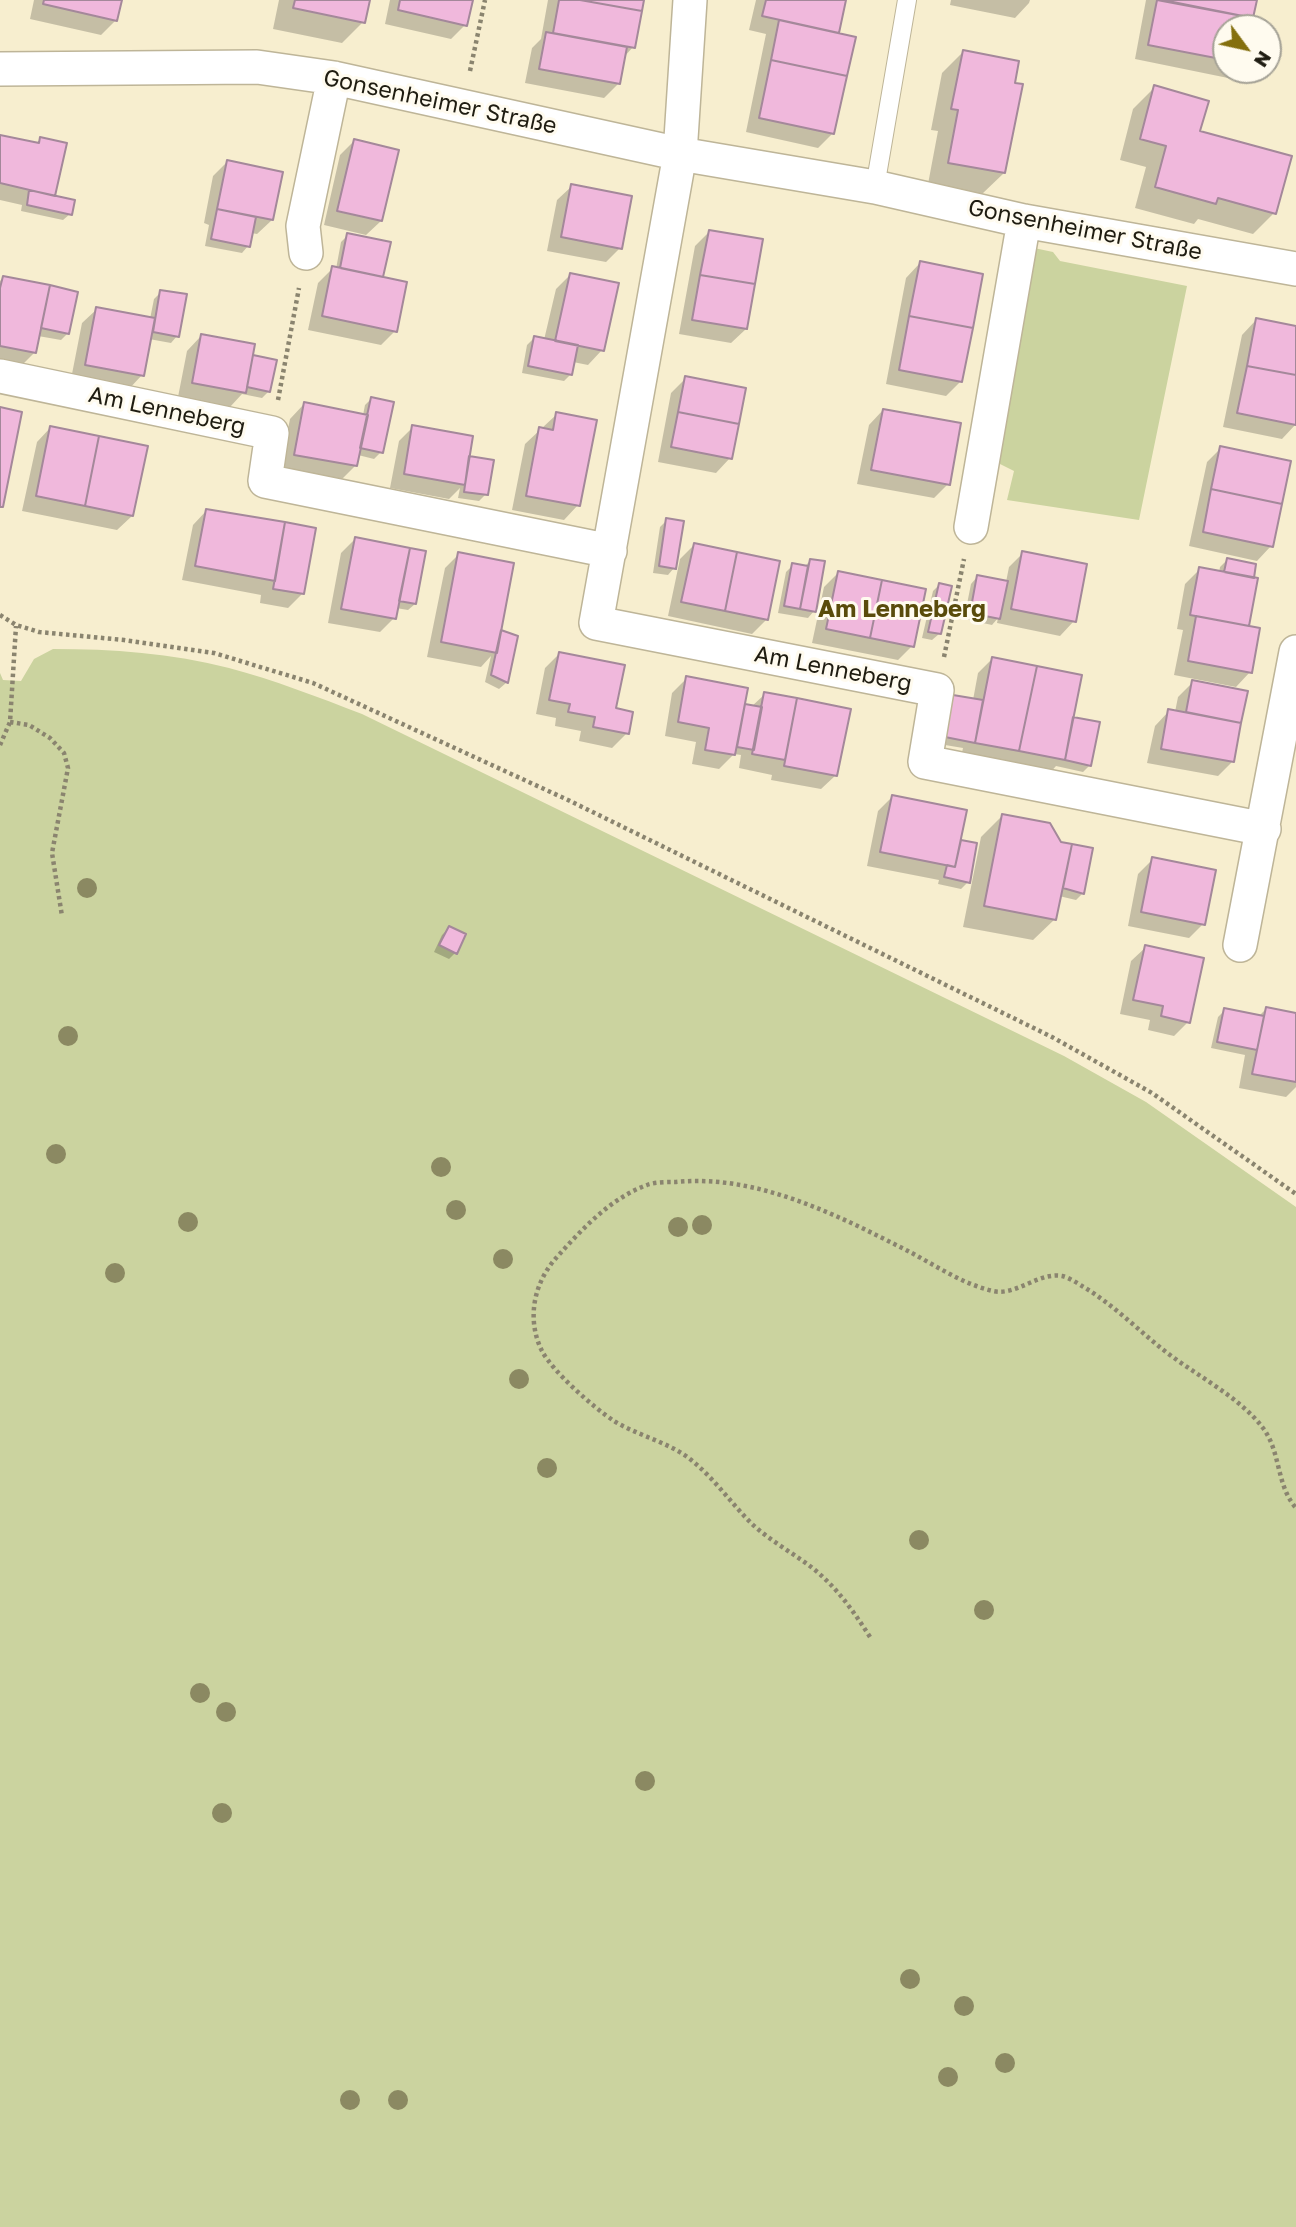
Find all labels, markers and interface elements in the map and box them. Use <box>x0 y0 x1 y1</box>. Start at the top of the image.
north arrow <box>1212 14 1282 84</box>
text: N <box>1250 47 1277 72</box>
street label: Gonsenheimer Straße <box>321 64 559 140</box>
street label: Gonsenheimer Straße <box>966 194 1204 266</box>
street label: Am Lenneberg <box>86 381 248 441</box>
district label: Am Lenneberg <box>818 595 986 623</box>
street label: Am Lenneberg <box>752 640 914 698</box>

